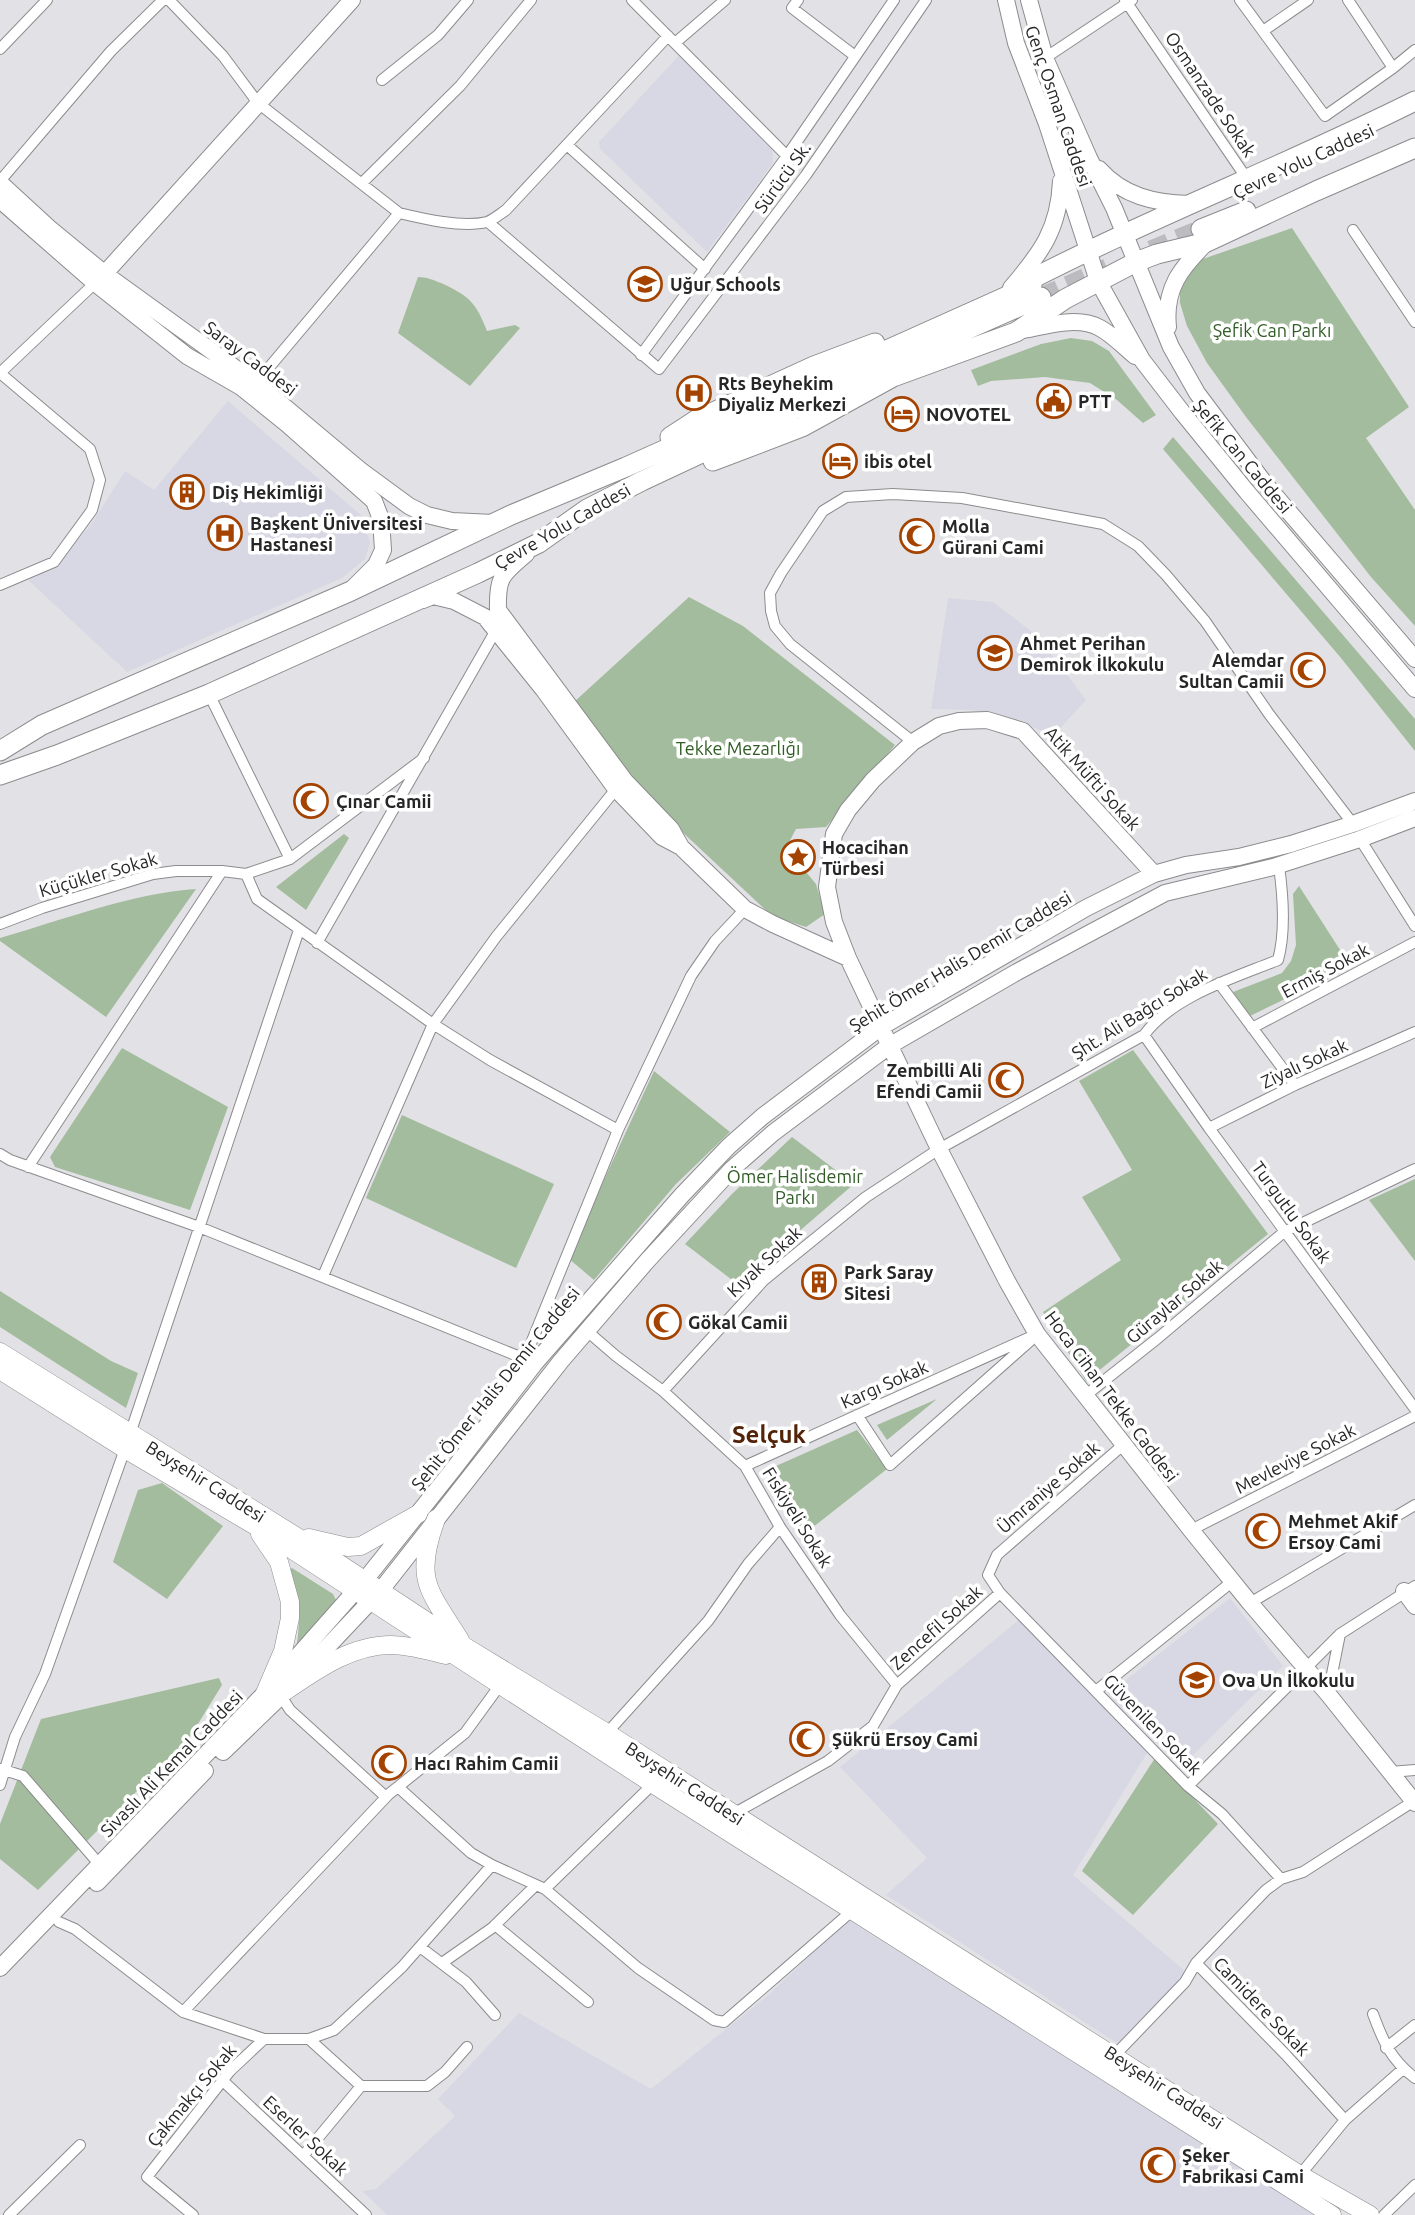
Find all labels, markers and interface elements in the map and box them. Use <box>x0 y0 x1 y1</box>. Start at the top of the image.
street label: Genç Osman Caddesi <box>1022 23 1096 189</box>
street label: Osmanzade Sokak <box>1162 28 1260 160</box>
street label: Çevre Yolu Caddesi <box>1229 120 1377 202</box>
street label: Sürücü Sk. <box>750 138 814 216</box>
school or university icon: Uğur Schools <box>626 265 664 303</box>
place label: Uğur Schools <box>670 274 781 294</box>
street label: Saray Caddesi <box>201 317 301 399</box>
park label: Şefik Can Parkı <box>1213 320 1331 340</box>
place label: Rts Beyhekim Diyaliz Merkezi <box>718 373 846 414</box>
hospital icon: Rts Beyhekim Diyaliz Merkezi <box>675 374 713 412</box>
public building icon: PTT <box>1035 382 1073 420</box>
place label: PTT <box>1078 391 1112 411</box>
hotel icon: NOVOTEL <box>883 395 921 433</box>
street label: Şefik Can Caddesi <box>1190 395 1296 517</box>
place label: NOVOTEL <box>926 404 1011 424</box>
hotel icon: ibis otel <box>821 442 859 480</box>
place label: ibis otel <box>864 451 932 471</box>
building icon: Diş Hekimliği <box>168 473 206 511</box>
street label: Çevre Yolu Caddesi <box>491 479 633 573</box>
place label: Diş Hekimliği <box>212 482 323 503</box>
place label: Başkent Üniversitesi Hastanesi <box>250 513 423 554</box>
hospital icon: Başkent Üniversitesi Hastanesi <box>206 514 244 552</box>
place label: Molla Gürani Cami <box>942 516 1044 557</box>
mosque icon: Molla Gürani Cami <box>898 517 936 555</box>
place label: Ahmet Perihan Demirok İlkokulu <box>1020 633 1164 674</box>
school or university icon: Ahmet Perihan Demirok İlkokulu <box>976 634 1014 672</box>
place label: Alemdar Sultan Camii <box>1179 650 1285 691</box>
mosque icon: Alemdar Sultan Camii <box>1289 651 1327 689</box>
street label: Atik Müfti Sokak <box>1041 722 1145 834</box>
park label: Tekke Mezarlığı <box>676 738 800 758</box>
mosque icon: Çınar Camii <box>292 782 330 820</box>
place label: Çınar Camii <box>336 791 431 812</box>
place label: Hocacihan Türbesi <box>822 837 909 878</box>
place icon: Hocacihan Türbesi <box>779 838 817 876</box>
street label: Küçükler Sokak <box>37 848 159 900</box>
street label: Şehit Ömer Halis Demir Caddesi <box>845 887 1075 1035</box>
street label: Ermiş Sokak <box>1278 939 1372 1001</box>
street label: Şht. Ali Bağcı Sokak <box>1068 963 1210 1063</box>
street label: Ziyalı Sokak <box>1258 1034 1350 1092</box>
place label: Zembilli Ali Efendi Camii <box>876 1060 982 1101</box>
mosque icon: Zembilli Ali Efendi Camii <box>987 1061 1025 1099</box>
street label: Turgutlu Sokak <box>1248 1157 1336 1267</box>
park label: Ömer Halisdemir Parkı <box>727 1166 863 1207</box>
street label: Kıyak Sokak <box>723 1222 805 1300</box>
street label: Güraylar Sokak <box>1122 1255 1226 1347</box>
place label: Park Saray Sitesi <box>844 1262 934 1303</box>
building icon: Park Saray Sitesi <box>800 1263 838 1301</box>
street label: Şehit Ömer Halis Demir Caddesi <box>407 1282 583 1494</box>
mosque icon: Gökal Camii <box>645 1303 683 1341</box>
street label: Hoca Cihan Tekke Caddesi <box>1041 1307 1183 1485</box>
place label: Gökal Camii <box>688 1312 788 1332</box>
street label: Kargı Sokak <box>837 1356 931 1412</box>
street label: Mevleviye Sokak <box>1232 1419 1358 1497</box>
district label: Selçuk <box>732 1421 807 1448</box>
street label: Beyşehir Caddesi <box>143 1436 269 1526</box>
street label: Ümraniye Sokak <box>993 1437 1103 1537</box>
street label: Fıskiyeli Sokak <box>759 1463 837 1571</box>
place label: Mehmet Akif Ersoy Cami <box>1288 1511 1399 1552</box>
mosque icon: Mehmet Akif Ersoy Cami <box>1244 1512 1282 1550</box>
street label: Zencefil Sokak <box>886 1581 986 1673</box>
school or university icon: Ova Un İlkokulu <box>1178 1661 1216 1699</box>
street label: Güvenilen Sokak <box>1100 1670 1206 1778</box>
place label: Ova Un İlkokulu <box>1222 1670 1355 1690</box>
street label: Sivaslı Ali Kemal Caddesi <box>96 1686 246 1840</box>
mosque icon: Şükrü Ersoy Cami <box>788 1720 826 1758</box>
place label: Şükrü Ersoy Cami <box>832 1729 978 1750</box>
street label: Beyşehir Caddesi <box>622 1737 748 1829</box>
mosque icon: Hacı Rahim Camii <box>370 1744 408 1782</box>
place label: Hacı Rahim Camii <box>414 1753 558 1773</box>
street label: Camidere Sokak <box>1210 1953 1314 2059</box>
street label: Çakmakçı Sokak <box>142 2040 240 2150</box>
street label: Beyşehir Caddesi <box>1101 2041 1227 2133</box>
street label: Eserler Sokak <box>260 2091 352 2179</box>
place label: Şeker Fabrikasi Cami <box>1182 2145 1304 2186</box>
mosque icon: Şeker Fabrikasi Cami <box>1139 2146 1177 2184</box>

